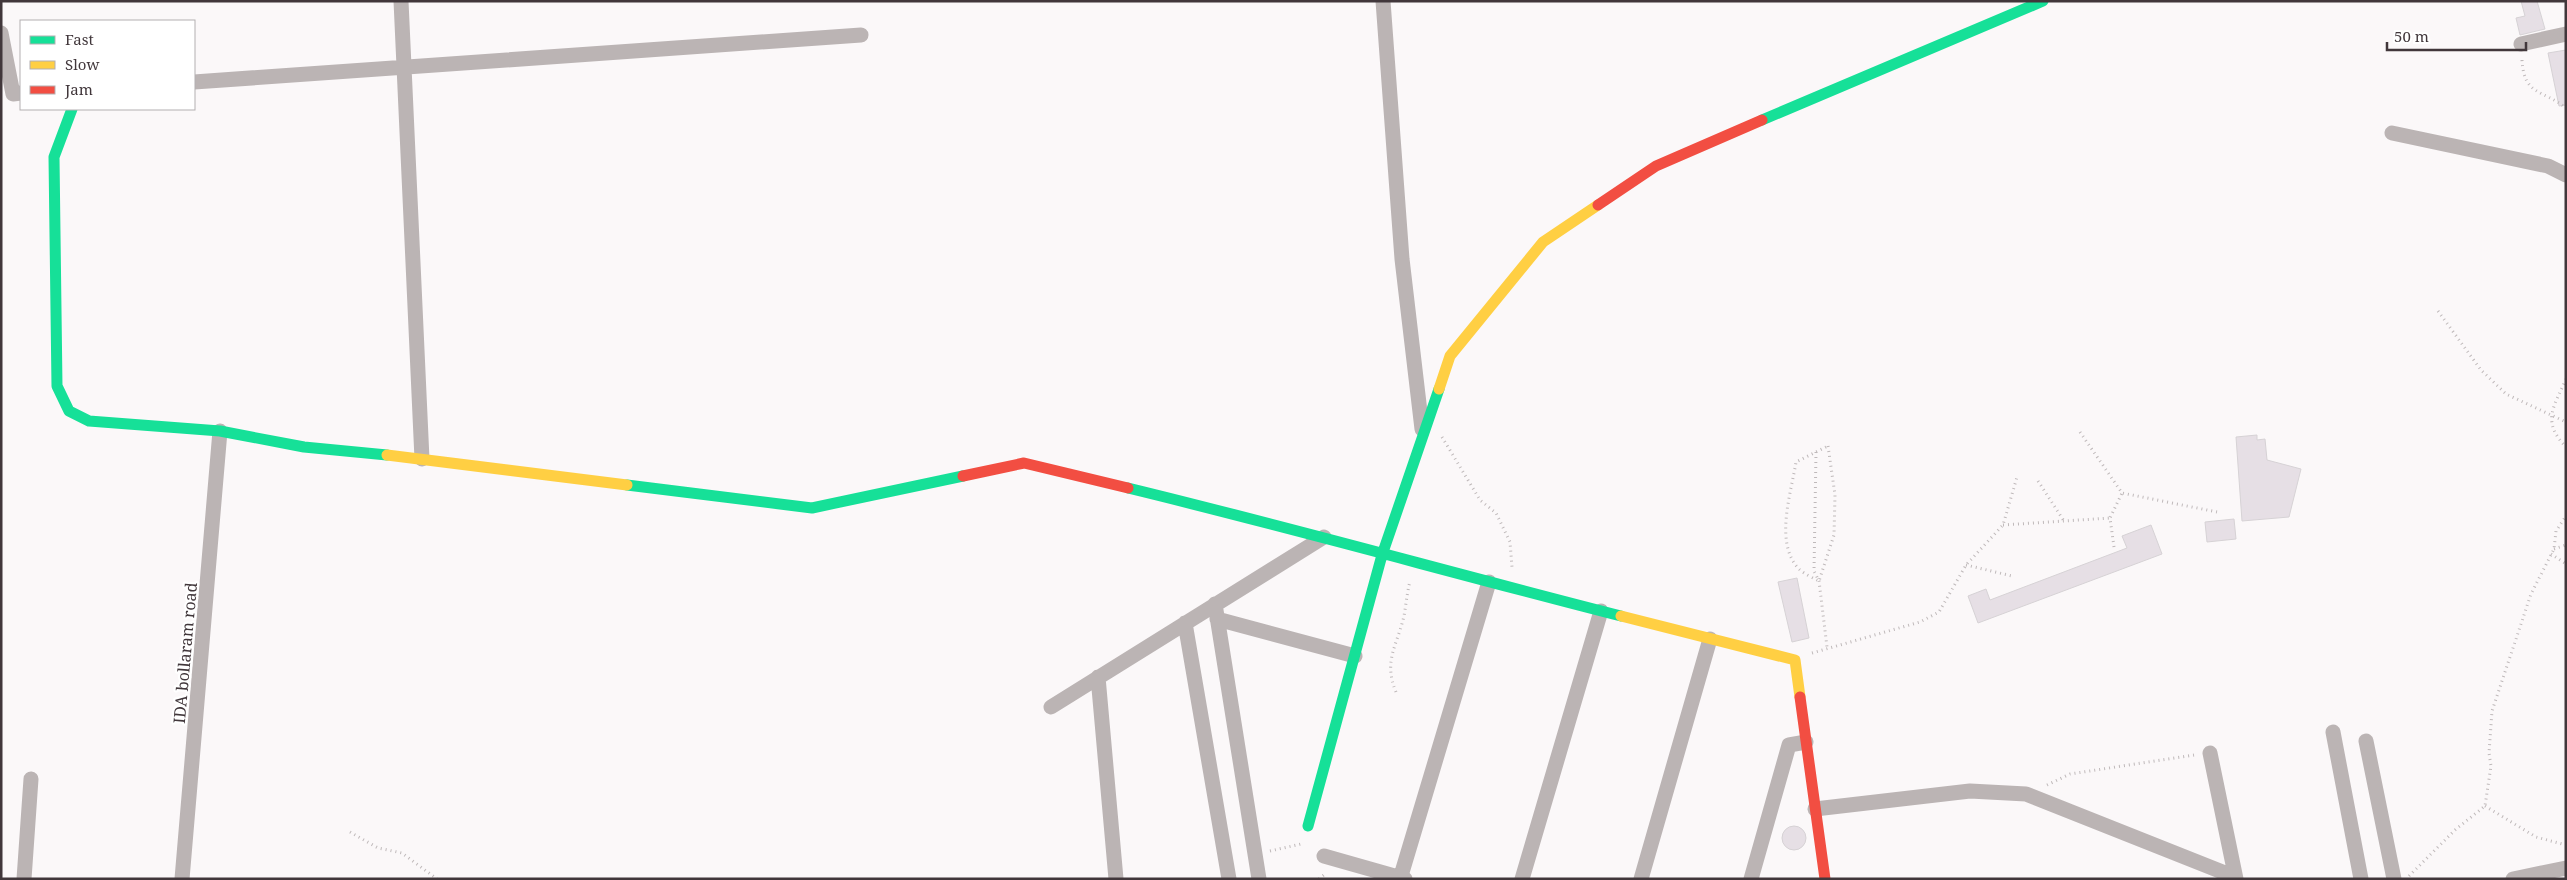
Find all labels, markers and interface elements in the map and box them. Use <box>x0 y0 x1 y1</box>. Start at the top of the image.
legend <box>20 20 195 110</box>
scale bar <box>2387 20 2526 52</box>
text: 50 m <box>2394 26 2429 46</box>
text: Fast <box>65 29 94 49</box>
text: Slow <box>65 54 99 74</box>
text: Jam <box>64 79 93 99</box>
street label: IDA bollaram road <box>168 581 202 725</box>

